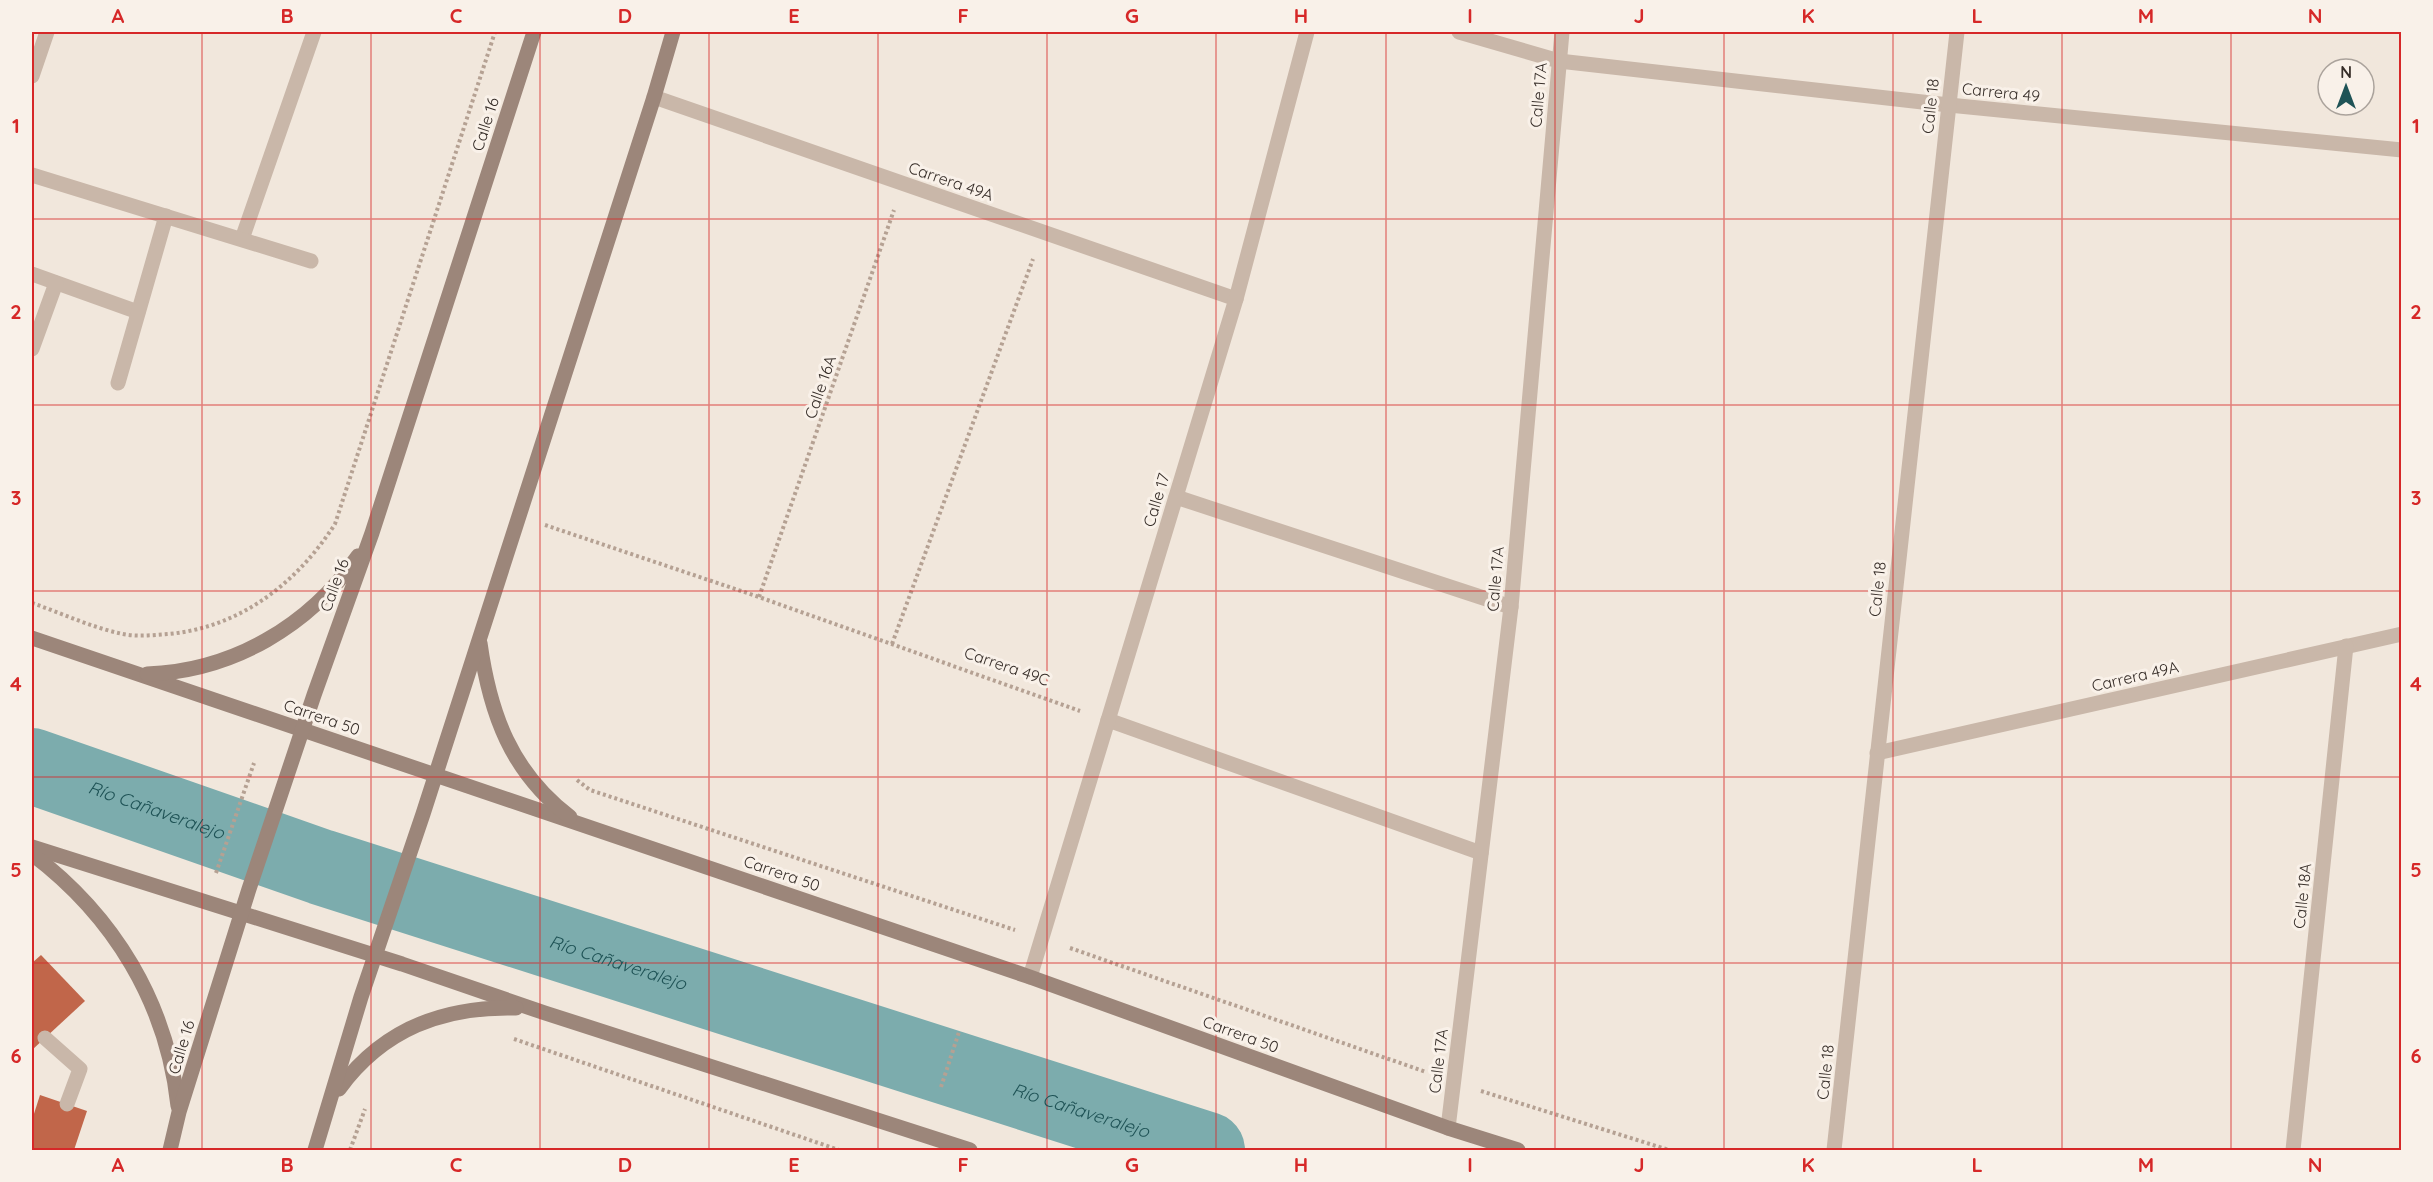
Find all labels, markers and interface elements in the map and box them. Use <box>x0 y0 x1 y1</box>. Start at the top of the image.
text: A <box>112 3 125 28</box>
text: B <box>280 3 294 28</box>
text: C <box>450 3 463 28</box>
text: D <box>618 3 632 28</box>
text: E <box>788 3 800 28</box>
text: F <box>957 3 969 28</box>
text: G <box>1125 3 1139 28</box>
text: H <box>1294 3 1308 28</box>
text: I <box>1467 3 1473 28</box>
text: J <box>1633 3 1645 28</box>
text: K <box>1801 3 1815 28</box>
text: L <box>1971 3 1983 28</box>
text: M <box>2138 3 2154 28</box>
text: N <box>2308 3 2322 28</box>
north arrow <box>2316 57 2376 117</box>
street label: Calle 17A <box>1525 62 1551 128</box>
text: N <box>2340 62 2352 82</box>
street label: Calle 18 <box>1917 77 1943 135</box>
street label: Carrera 49 <box>1961 78 2041 106</box>
street label: Calle 16 <box>467 94 503 153</box>
text: 1 <box>12 113 20 138</box>
text: 1 <box>2412 113 2420 138</box>
street label: Carrera 49A <box>906 157 996 205</box>
text: 2 <box>10 299 22 324</box>
text: 2 <box>2410 299 2422 324</box>
street label: Calle 16A <box>800 353 840 421</box>
street label: Calle 17 <box>1138 471 1174 529</box>
text: 3 <box>11 485 21 510</box>
text: 3 <box>2411 485 2421 510</box>
street label: Calle 17A <box>1482 546 1508 612</box>
street label: Calle 16 <box>315 555 353 614</box>
street label: Calle 18 <box>1864 560 1890 618</box>
street label: Carrera 49C <box>962 642 1052 690</box>
street label: Carrera 49A <box>2090 656 2180 696</box>
text: 4 <box>10 671 22 696</box>
text: 4 <box>2410 671 2422 696</box>
street label: Carrera 50 <box>281 695 363 739</box>
water label: Río Cañaveralejo <box>85 775 229 844</box>
street label: Carrera 50 <box>741 851 823 895</box>
text: 5 <box>10 857 22 882</box>
text: 5 <box>2410 857 2422 882</box>
street label: Calle 18A <box>2289 862 2315 930</box>
water label: Río Cañaveralejo <box>547 929 691 995</box>
street label: Carrera 50 <box>1200 1011 1282 1057</box>
street label: Calle 16 <box>163 1017 199 1076</box>
street label: Calle 17A <box>1424 1027 1452 1095</box>
text: 6 <box>10 1043 22 1068</box>
street label: Calle 18 <box>1812 1043 1838 1101</box>
text: 6 <box>2410 1043 2422 1068</box>
water label: Río Cañaveralejo <box>1010 1077 1154 1143</box>
text: A <box>112 1152 125 1177</box>
text: B <box>280 1152 294 1177</box>
text: C <box>450 1152 463 1177</box>
text: D <box>618 1152 632 1177</box>
text: E <box>788 1152 800 1177</box>
text: F <box>957 1152 969 1177</box>
text: G <box>1125 1152 1139 1177</box>
text: H <box>1294 1152 1308 1177</box>
text: I <box>1467 1152 1473 1177</box>
text: J <box>1633 1152 1645 1177</box>
text: K <box>1801 1152 1815 1177</box>
text: L <box>1971 1152 1983 1177</box>
text: M <box>2138 1152 2154 1177</box>
text: N <box>2308 1152 2322 1177</box>

